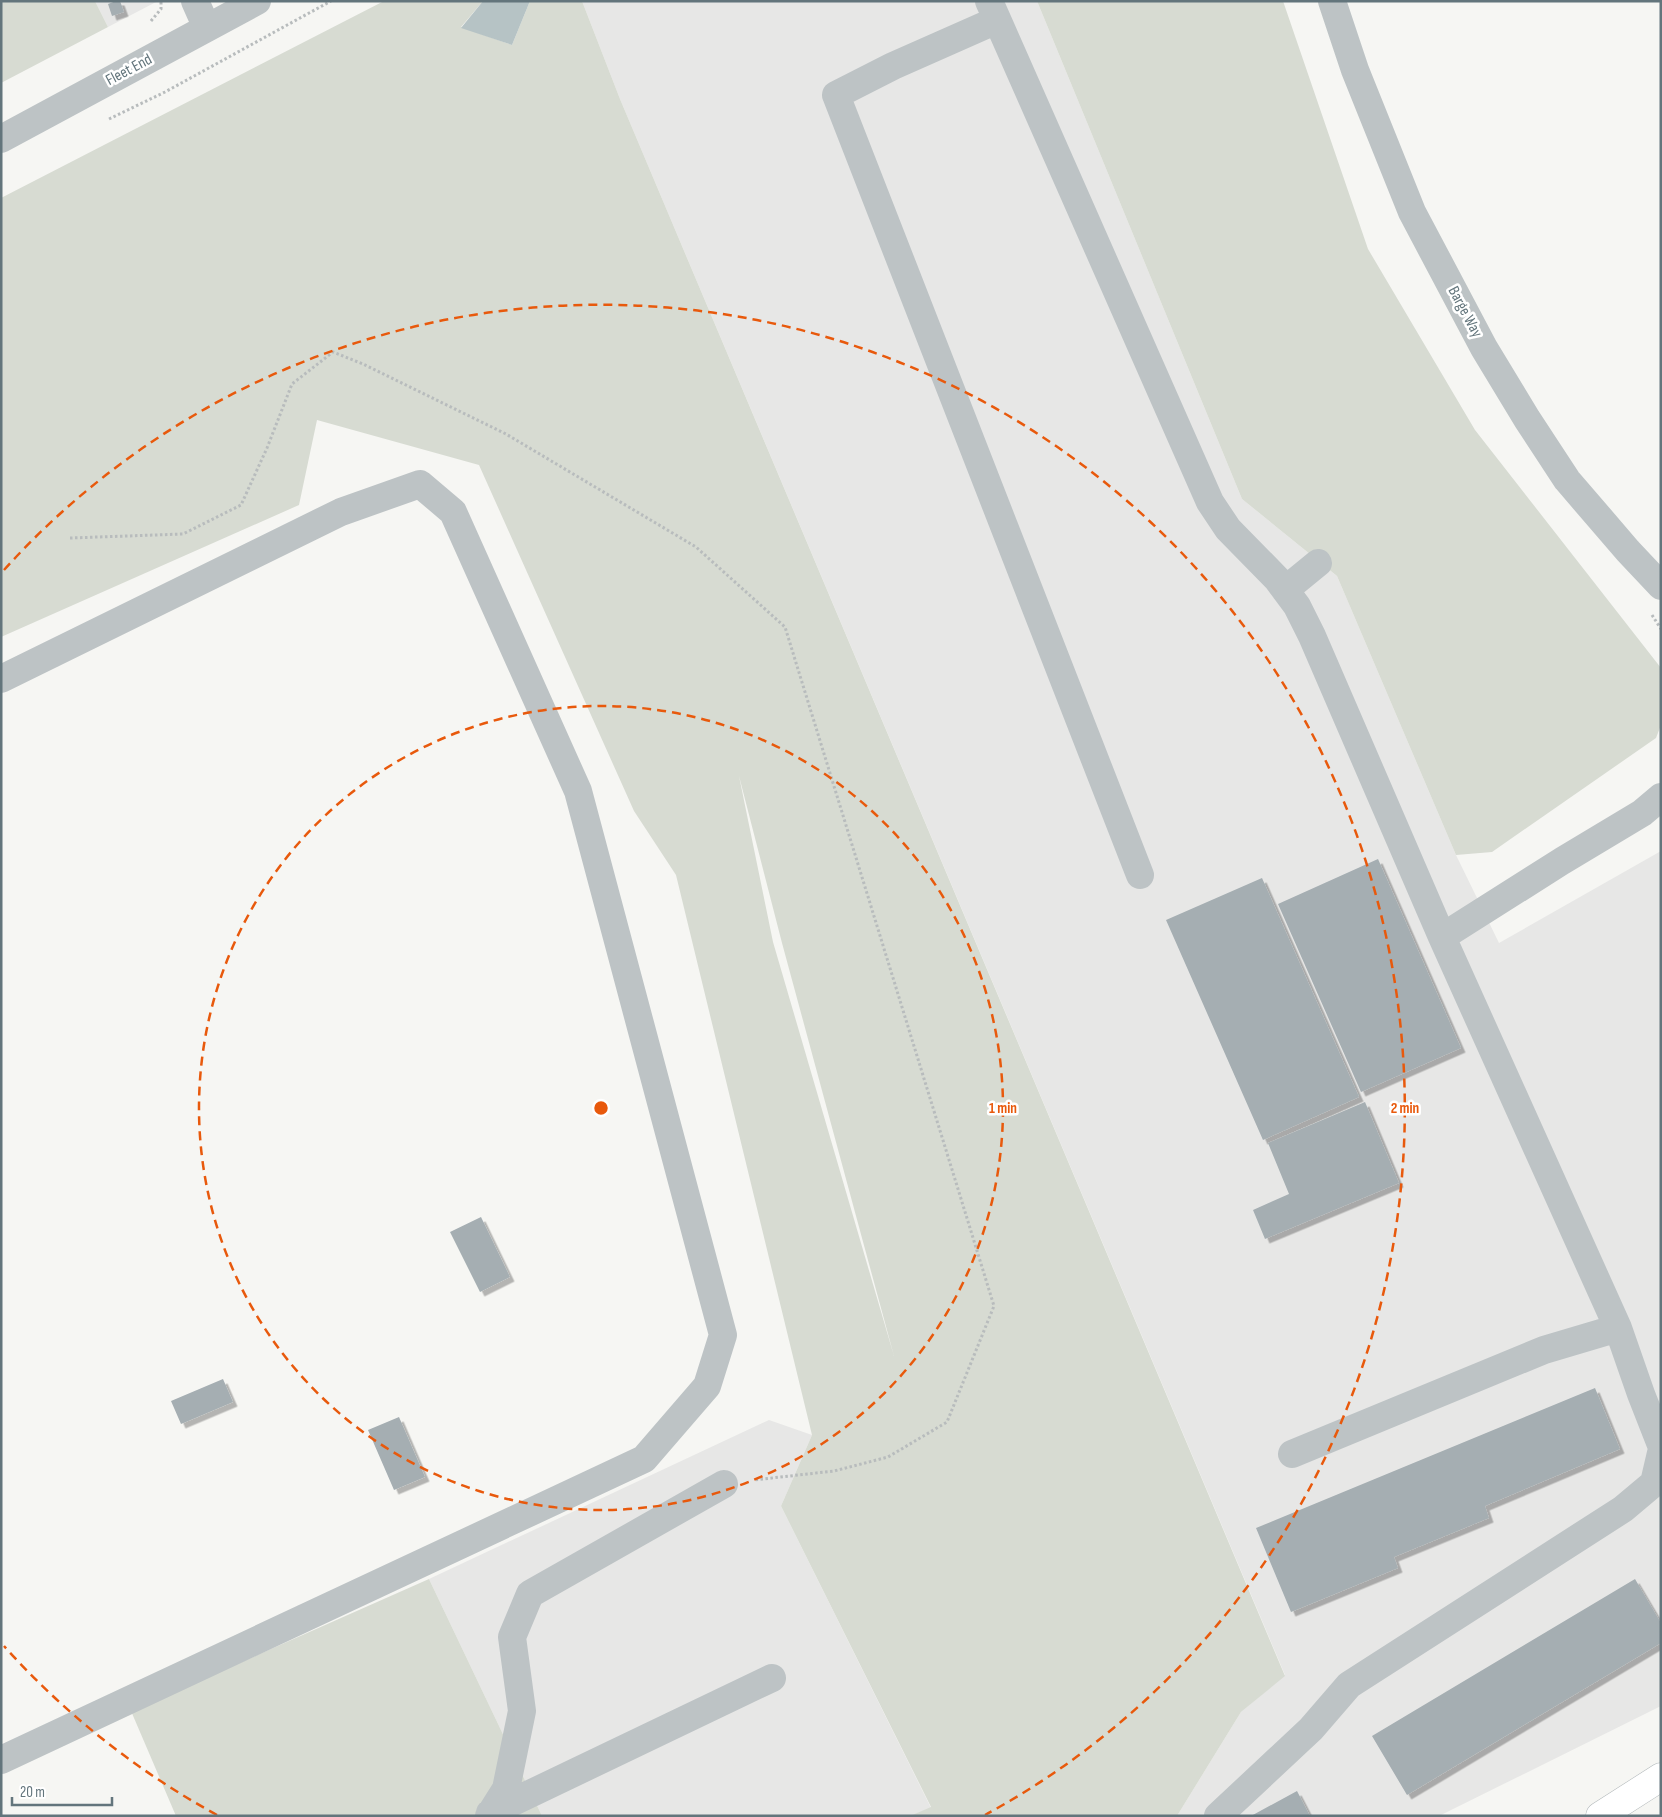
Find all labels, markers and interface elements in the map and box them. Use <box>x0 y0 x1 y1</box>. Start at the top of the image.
street label: Fleet End <box>103 50 155 90</box>
street label: Barge Way <box>1444 283 1486 341</box>
centre of rings <box>592 1099 610 1117</box>
text: 1 min <box>989 1099 1017 1118</box>
text: 2 min <box>1391 1099 1419 1118</box>
scale bar <box>12 1774 112 1806</box>
text: 20 m <box>20 1783 45 1802</box>

